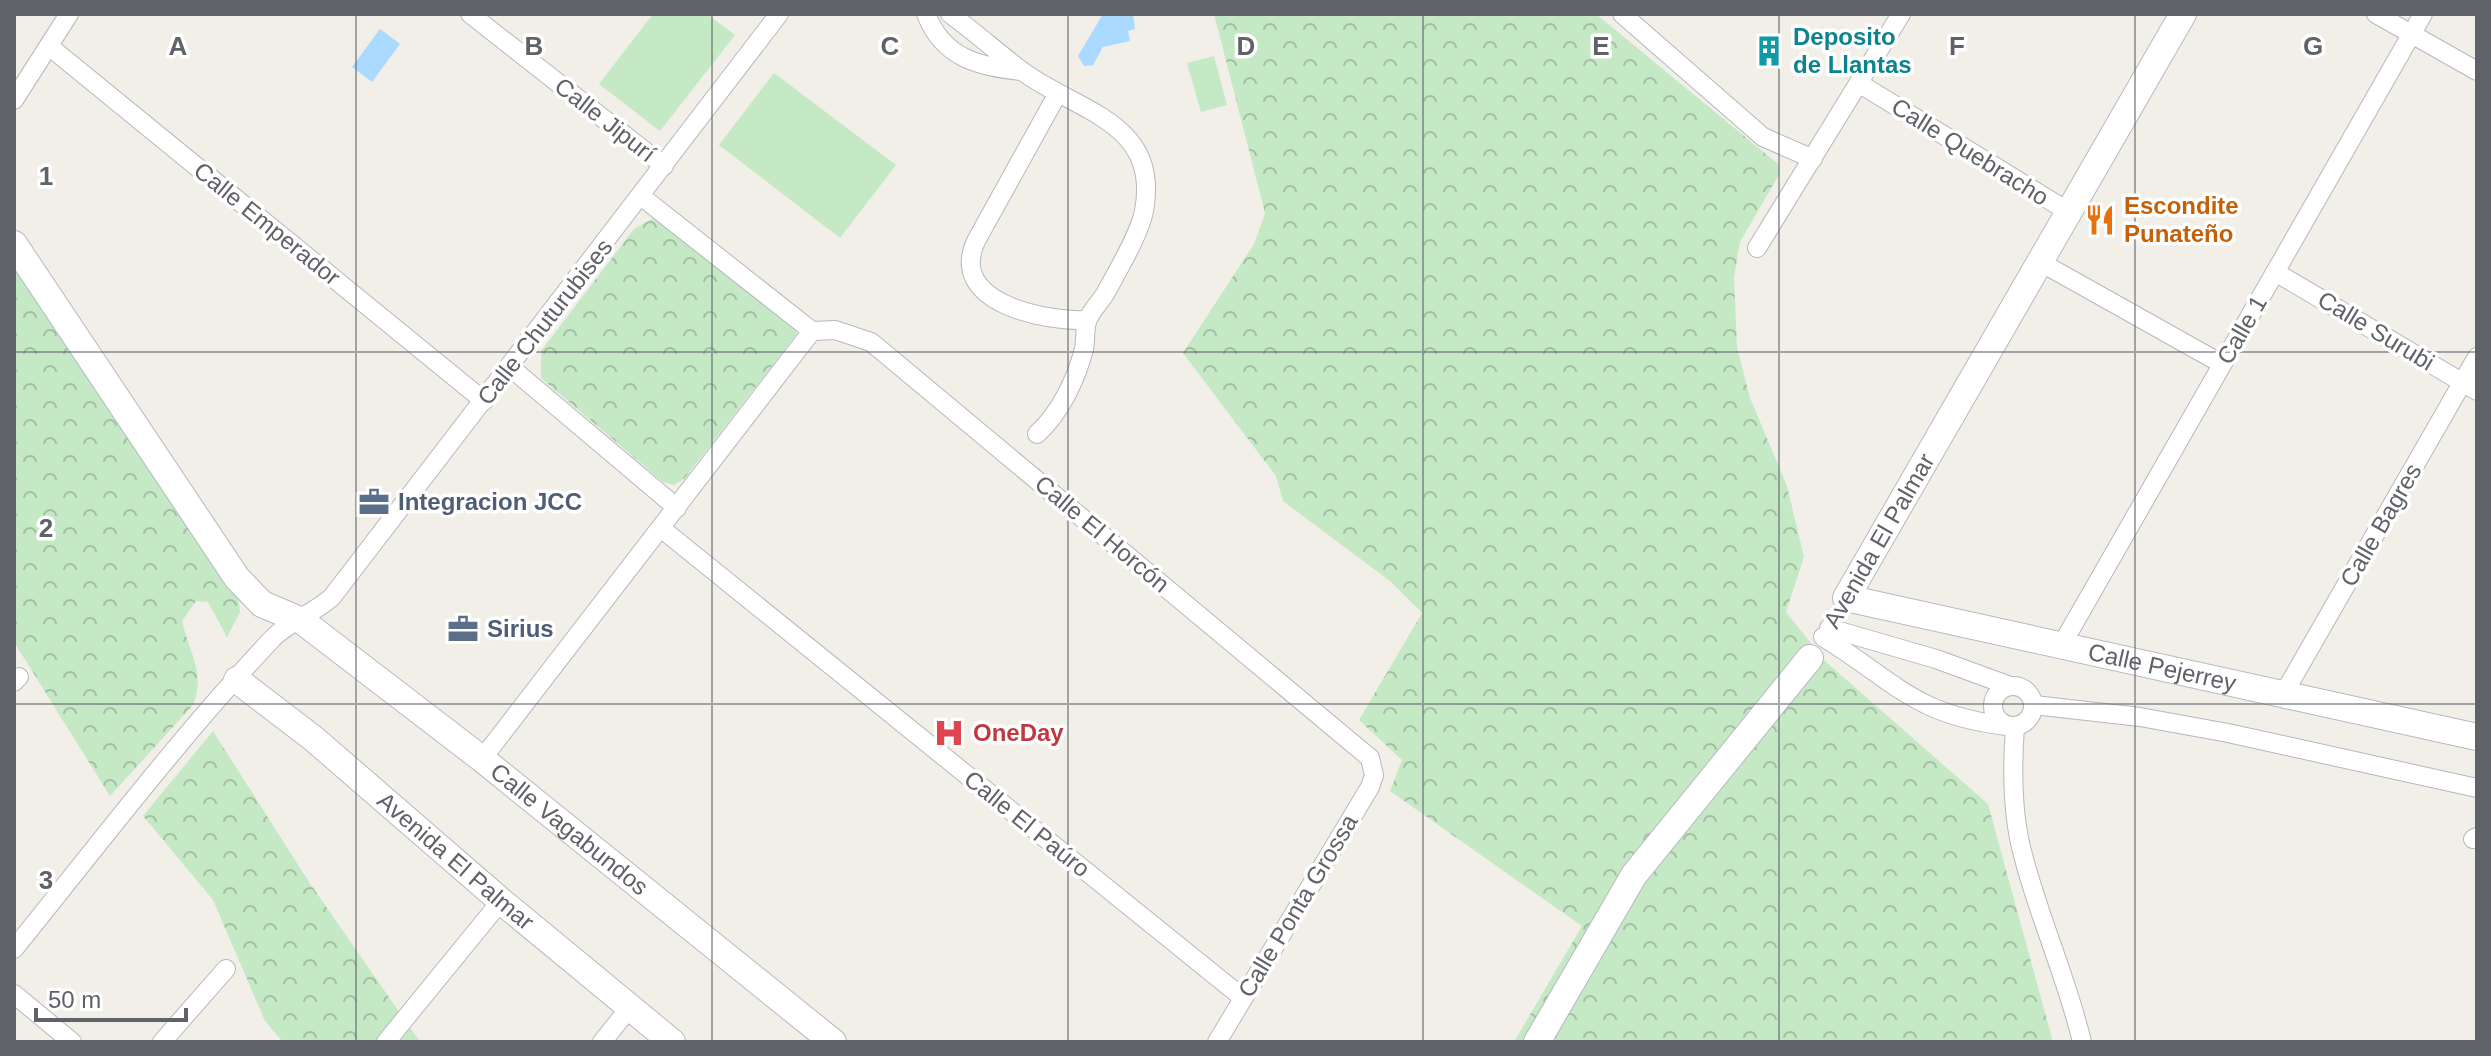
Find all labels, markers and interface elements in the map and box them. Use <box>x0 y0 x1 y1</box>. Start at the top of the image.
place label: Deposito de Llantas <box>1793 23 1912 78</box>
text: A <box>169 31 188 61</box>
text: B <box>525 31 543 61</box>
text: C <box>881 31 900 61</box>
text: D <box>1237 31 1255 61</box>
text: E <box>1592 31 1610 61</box>
text: F <box>1949 31 1965 61</box>
text: G <box>2303 31 2323 61</box>
building icon: Deposito de Llantas <box>1752 34 1786 68</box>
street label: Calle Jipurí <box>550 72 661 167</box>
street label: Calle Quebracho <box>1887 92 2054 211</box>
street label: Calle Emperador <box>189 156 346 291</box>
text: 1 <box>39 161 53 191</box>
place label: Escondite Punateño <box>2124 192 2239 247</box>
restaurant icon: Escondite Punateño <box>2083 203 2117 237</box>
street label: Calle Chuturubises <box>472 233 618 410</box>
street label: Calle Surubi <box>2313 285 2439 376</box>
street label: Calle 1 <box>2211 291 2272 369</box>
street label: Avenida El Palmar <box>1818 449 1940 633</box>
street label: Calle Bagres <box>2335 459 2427 591</box>
street label: Calle El Horcón <box>1030 470 1175 598</box>
office icon: Integracion JCC <box>357 485 391 519</box>
place label: Integracion JCC <box>398 488 582 515</box>
text: 2 <box>39 513 53 543</box>
office icon: Sirius <box>446 612 480 646</box>
place label: Sirius <box>487 615 554 642</box>
street label: Calle Pejerrey <box>2086 638 2239 697</box>
hospital icon: OneDay <box>932 716 966 750</box>
place label: OneDay <box>973 719 1064 746</box>
street label: Calle Vagabundos <box>485 757 654 901</box>
street label: Calle El Paúro <box>959 765 1095 882</box>
street label: Avenida El Palmar <box>372 786 539 935</box>
street label: Calle Ponta Grossa <box>1232 809 1363 1002</box>
text: 3 <box>39 865 53 895</box>
scale bar <box>36 972 186 1022</box>
text: 50 m <box>48 986 101 1013</box>

